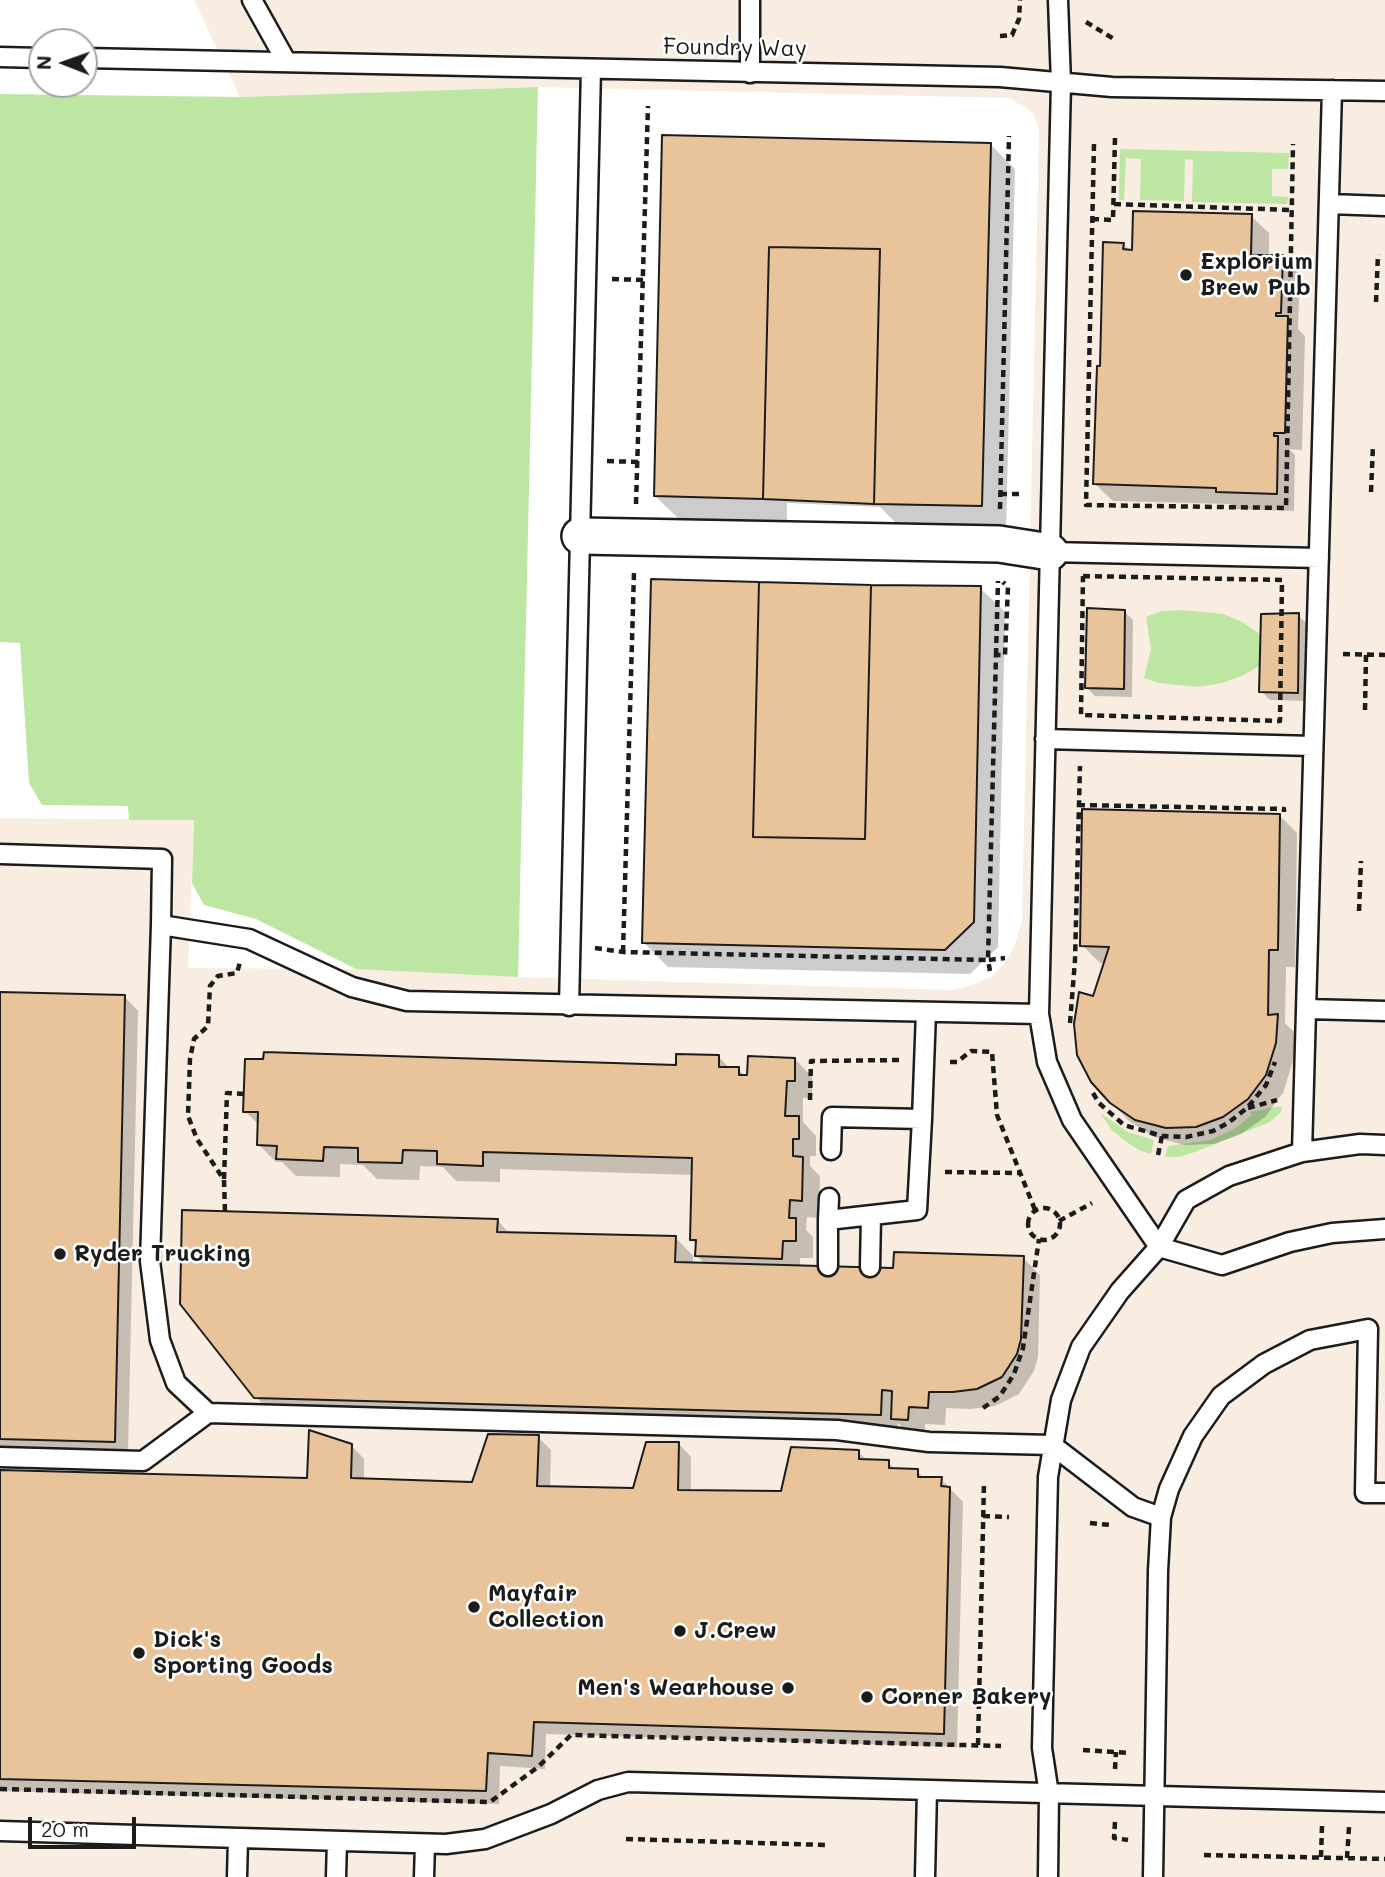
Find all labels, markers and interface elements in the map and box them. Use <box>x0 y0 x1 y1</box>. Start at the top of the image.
north arrow <box>28 28 98 98</box>
street label: Foundry Way <box>663 33 807 63</box>
text: N <box>31 55 56 70</box>
place label: Explorium Brew Pub <box>1200 248 1313 302</box>
marker: Explorium Brew Pub <box>1178 267 1194 283</box>
place label: Ryder Trucking <box>74 1240 251 1268</box>
marker: Ryder Trucking <box>52 1246 68 1262</box>
place label: Mayfair Collection <box>488 1580 604 1634</box>
marker: Mayfair Collection <box>466 1599 482 1615</box>
place label: J.Crew <box>694 1617 777 1645</box>
marker: J.Crew <box>672 1623 688 1639</box>
place label: Dick's Sporting Goods <box>153 1626 333 1680</box>
marker: Dick's Sporting Goods <box>131 1645 147 1661</box>
place label: Men's Wearhouse <box>577 1674 774 1702</box>
marker: Men's Wearhouse <box>780 1680 796 1696</box>
place label: Corner Bakery <box>881 1683 1051 1711</box>
marker: Corner Bakery <box>859 1689 875 1705</box>
scale bar <box>32 1804 140 1848</box>
text: 20 m <box>41 1815 89 1842</box>

